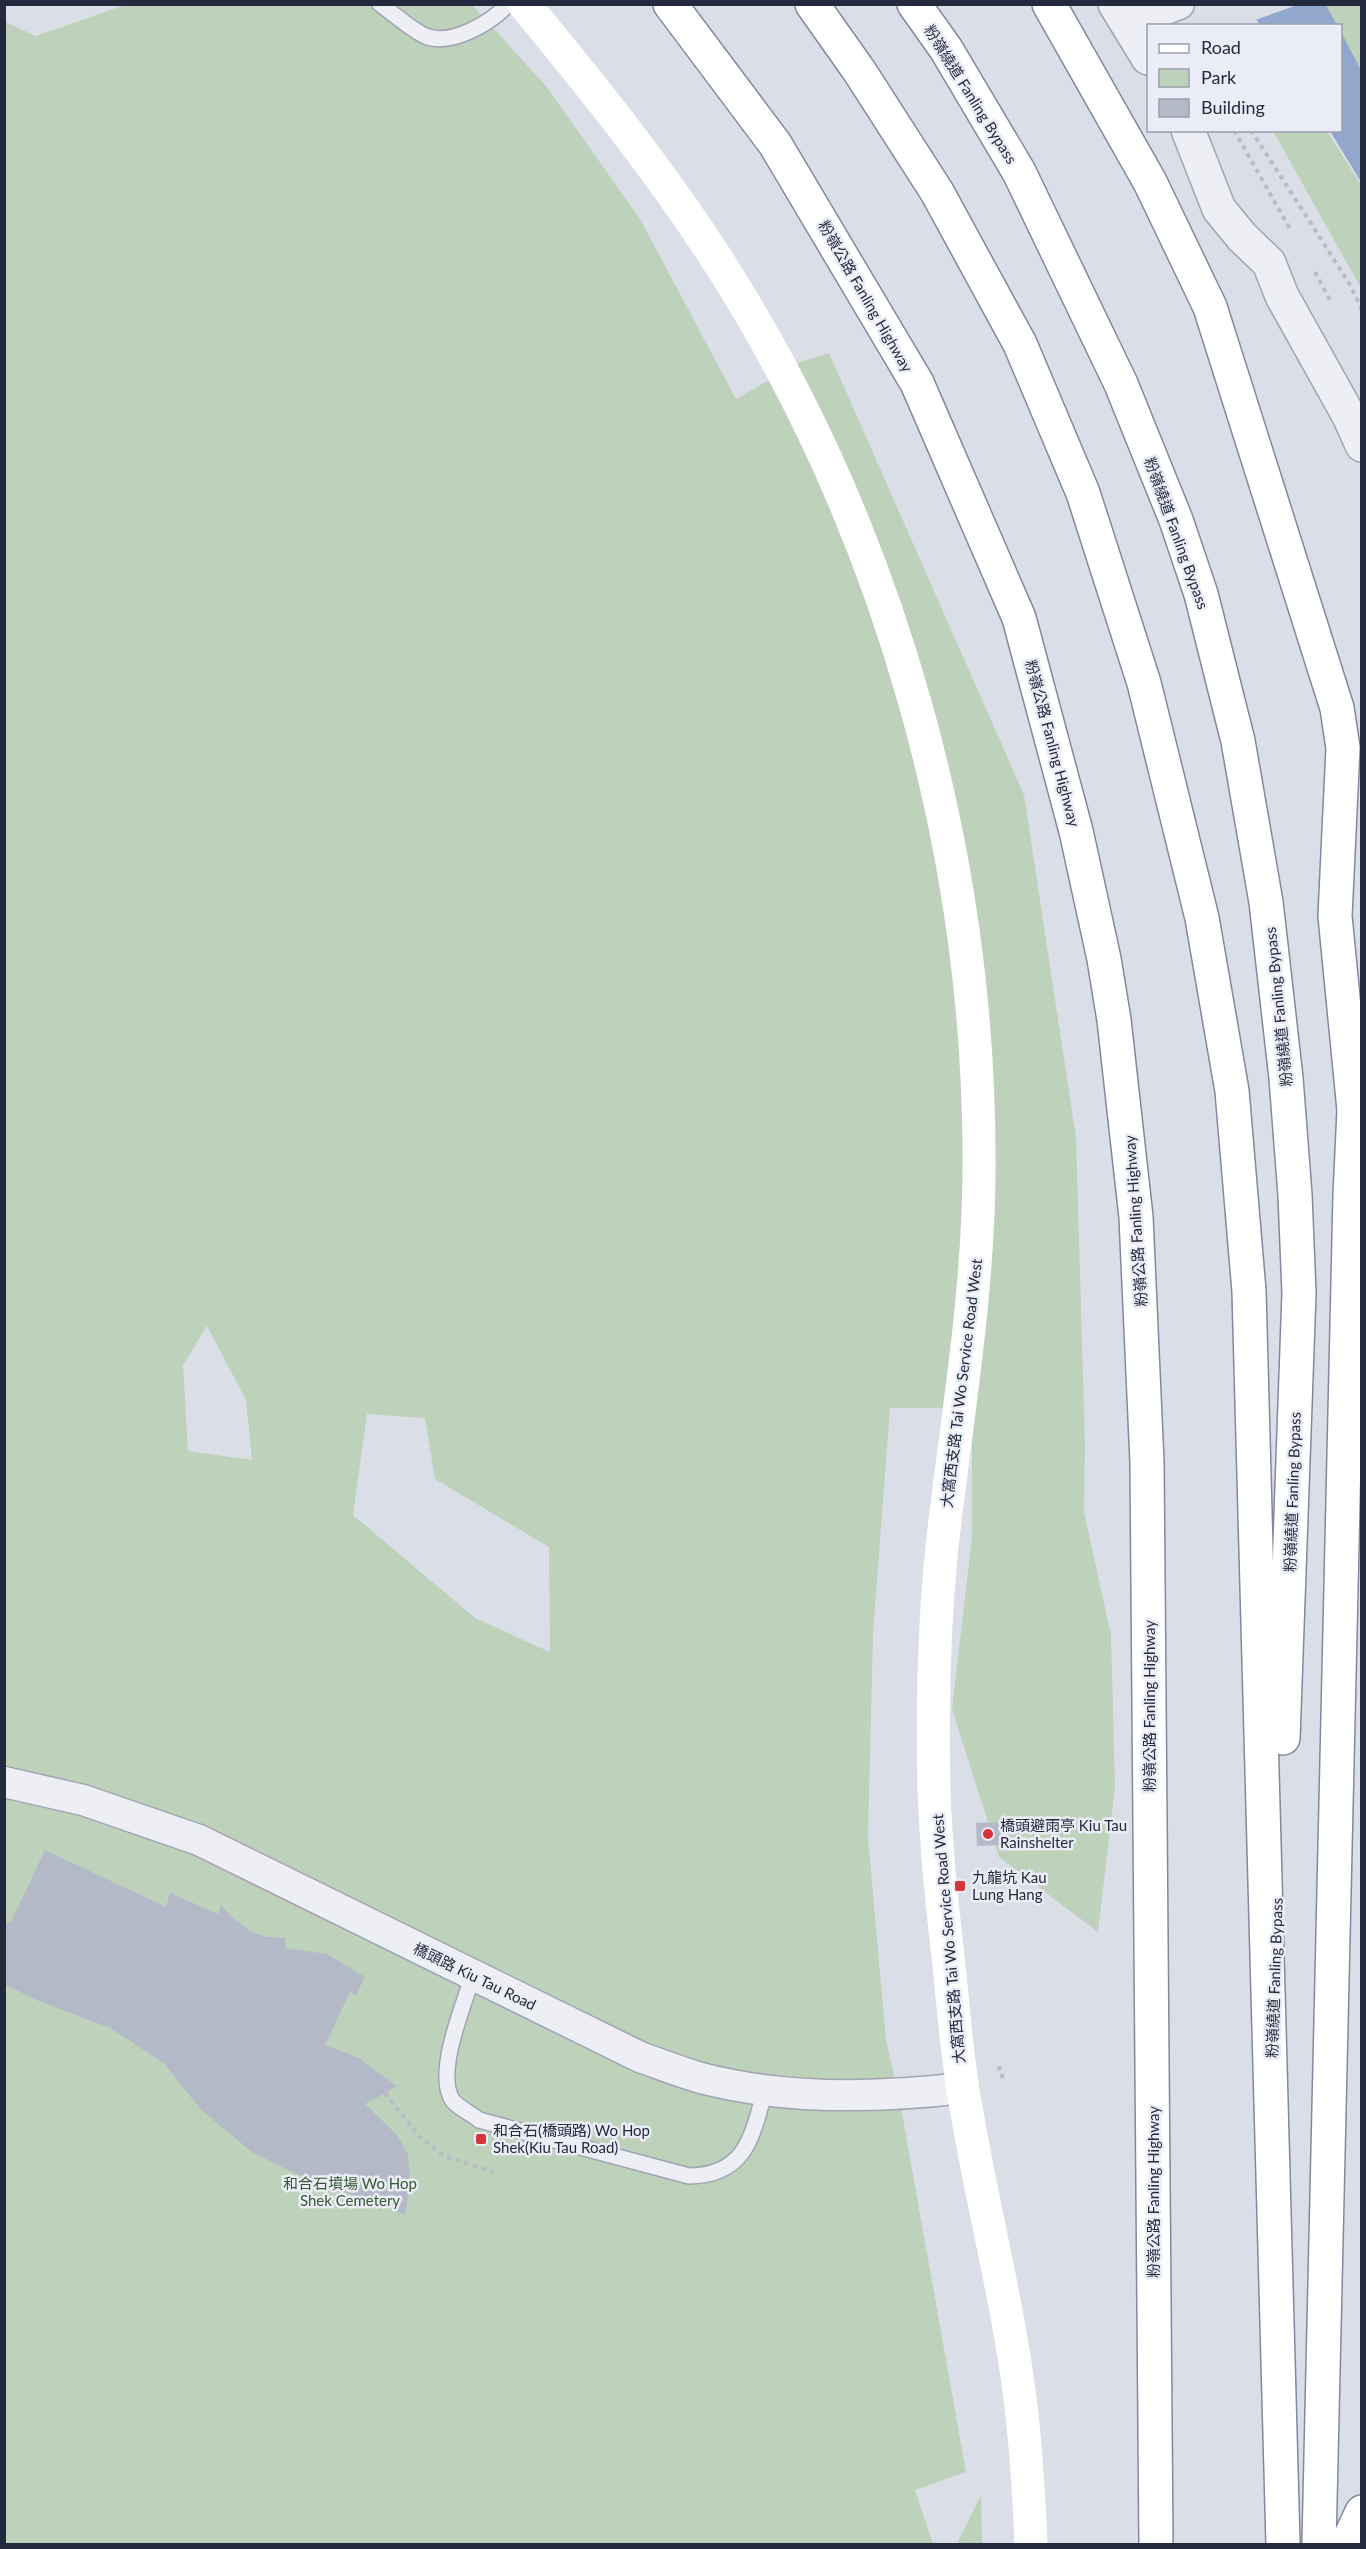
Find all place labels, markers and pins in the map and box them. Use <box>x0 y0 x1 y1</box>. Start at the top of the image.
place label: 橋頭避雨亭 Kiu Tau Rainshelter <box>1000 1816 1127 1851</box>
marker: 橋頭避雨亭 Kiu Tau Rainshelter <box>981 1827 995 1841</box>
place label: 九龍坑 Kau Lung Hang <box>972 1868 1047 1903</box>
marker: 九龍坑 Kau Lung Hang <box>953 1879 967 1893</box>
place label: 和合石(橋頭路) Wo Hop Shek(Kiu Tau Road) <box>493 2121 650 2156</box>
marker: 和合石(橋頭路) Wo Hop Shek(Kiu Tau Road) <box>474 2132 488 2146</box>

